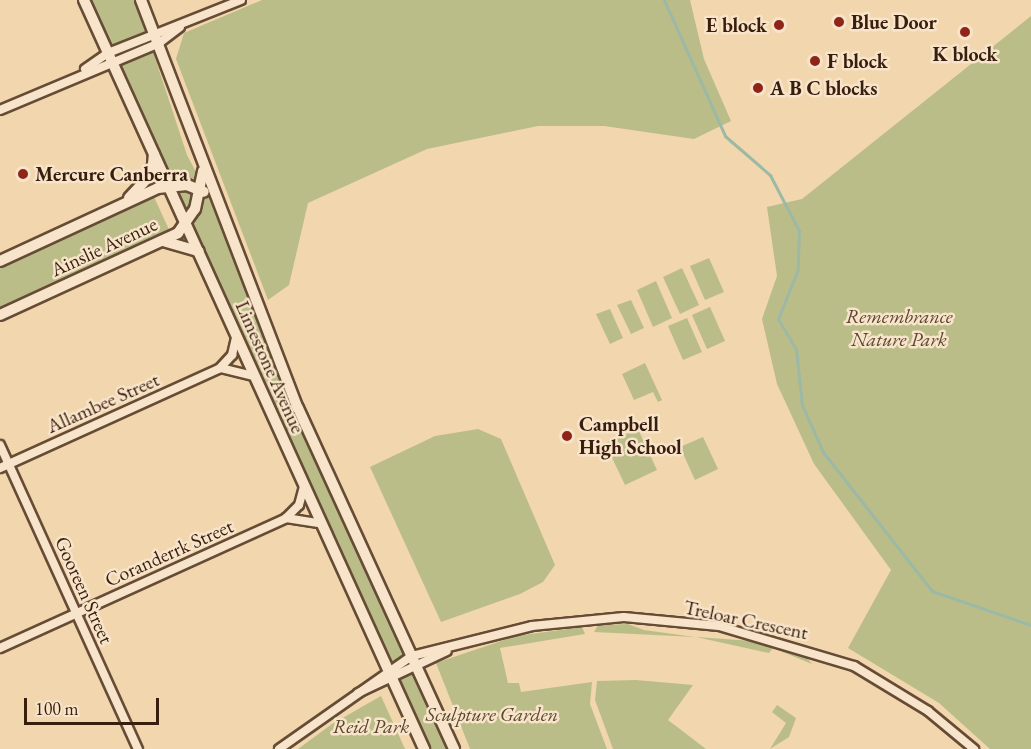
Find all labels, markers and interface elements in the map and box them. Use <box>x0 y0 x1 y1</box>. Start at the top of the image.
place label: Blue Door <box>851 10 937 34</box>
place label: E block <box>706 13 767 37</box>
marker: Blue Door <box>832 15 846 29</box>
marker: E block <box>772 18 786 32</box>
marker: K block <box>958 25 972 39</box>
place label: K block <box>933 42 997 66</box>
place label: F block <box>827 49 888 73</box>
marker: F block <box>808 54 822 68</box>
place label: A B C blocks <box>770 76 877 100</box>
marker: A B C blocks <box>751 81 765 95</box>
place label: Mercure Canberra <box>35 162 188 186</box>
marker: Mercure Canberra <box>16 167 30 181</box>
street label: Ainslie Avenue <box>47 212 161 282</box>
street label: Limestone Avenue <box>230 297 310 437</box>
park label: Remembrance Nature Park <box>845 304 953 351</box>
street label: Allambee Street <box>43 368 163 438</box>
place label: Campbell High School <box>579 412 682 459</box>
marker: Campbell High School <box>560 429 574 443</box>
street label: Coranderrk Street <box>101 514 237 592</box>
street label: Gooreen Street <box>50 533 118 647</box>
street label: Treloar Crescent <box>682 595 810 645</box>
scale bar <box>27 686 162 724</box>
text: 100 m <box>35 697 79 720</box>
park label: Sculpture Garden <box>426 702 558 726</box>
park label: Reid Park <box>333 714 409 738</box>

